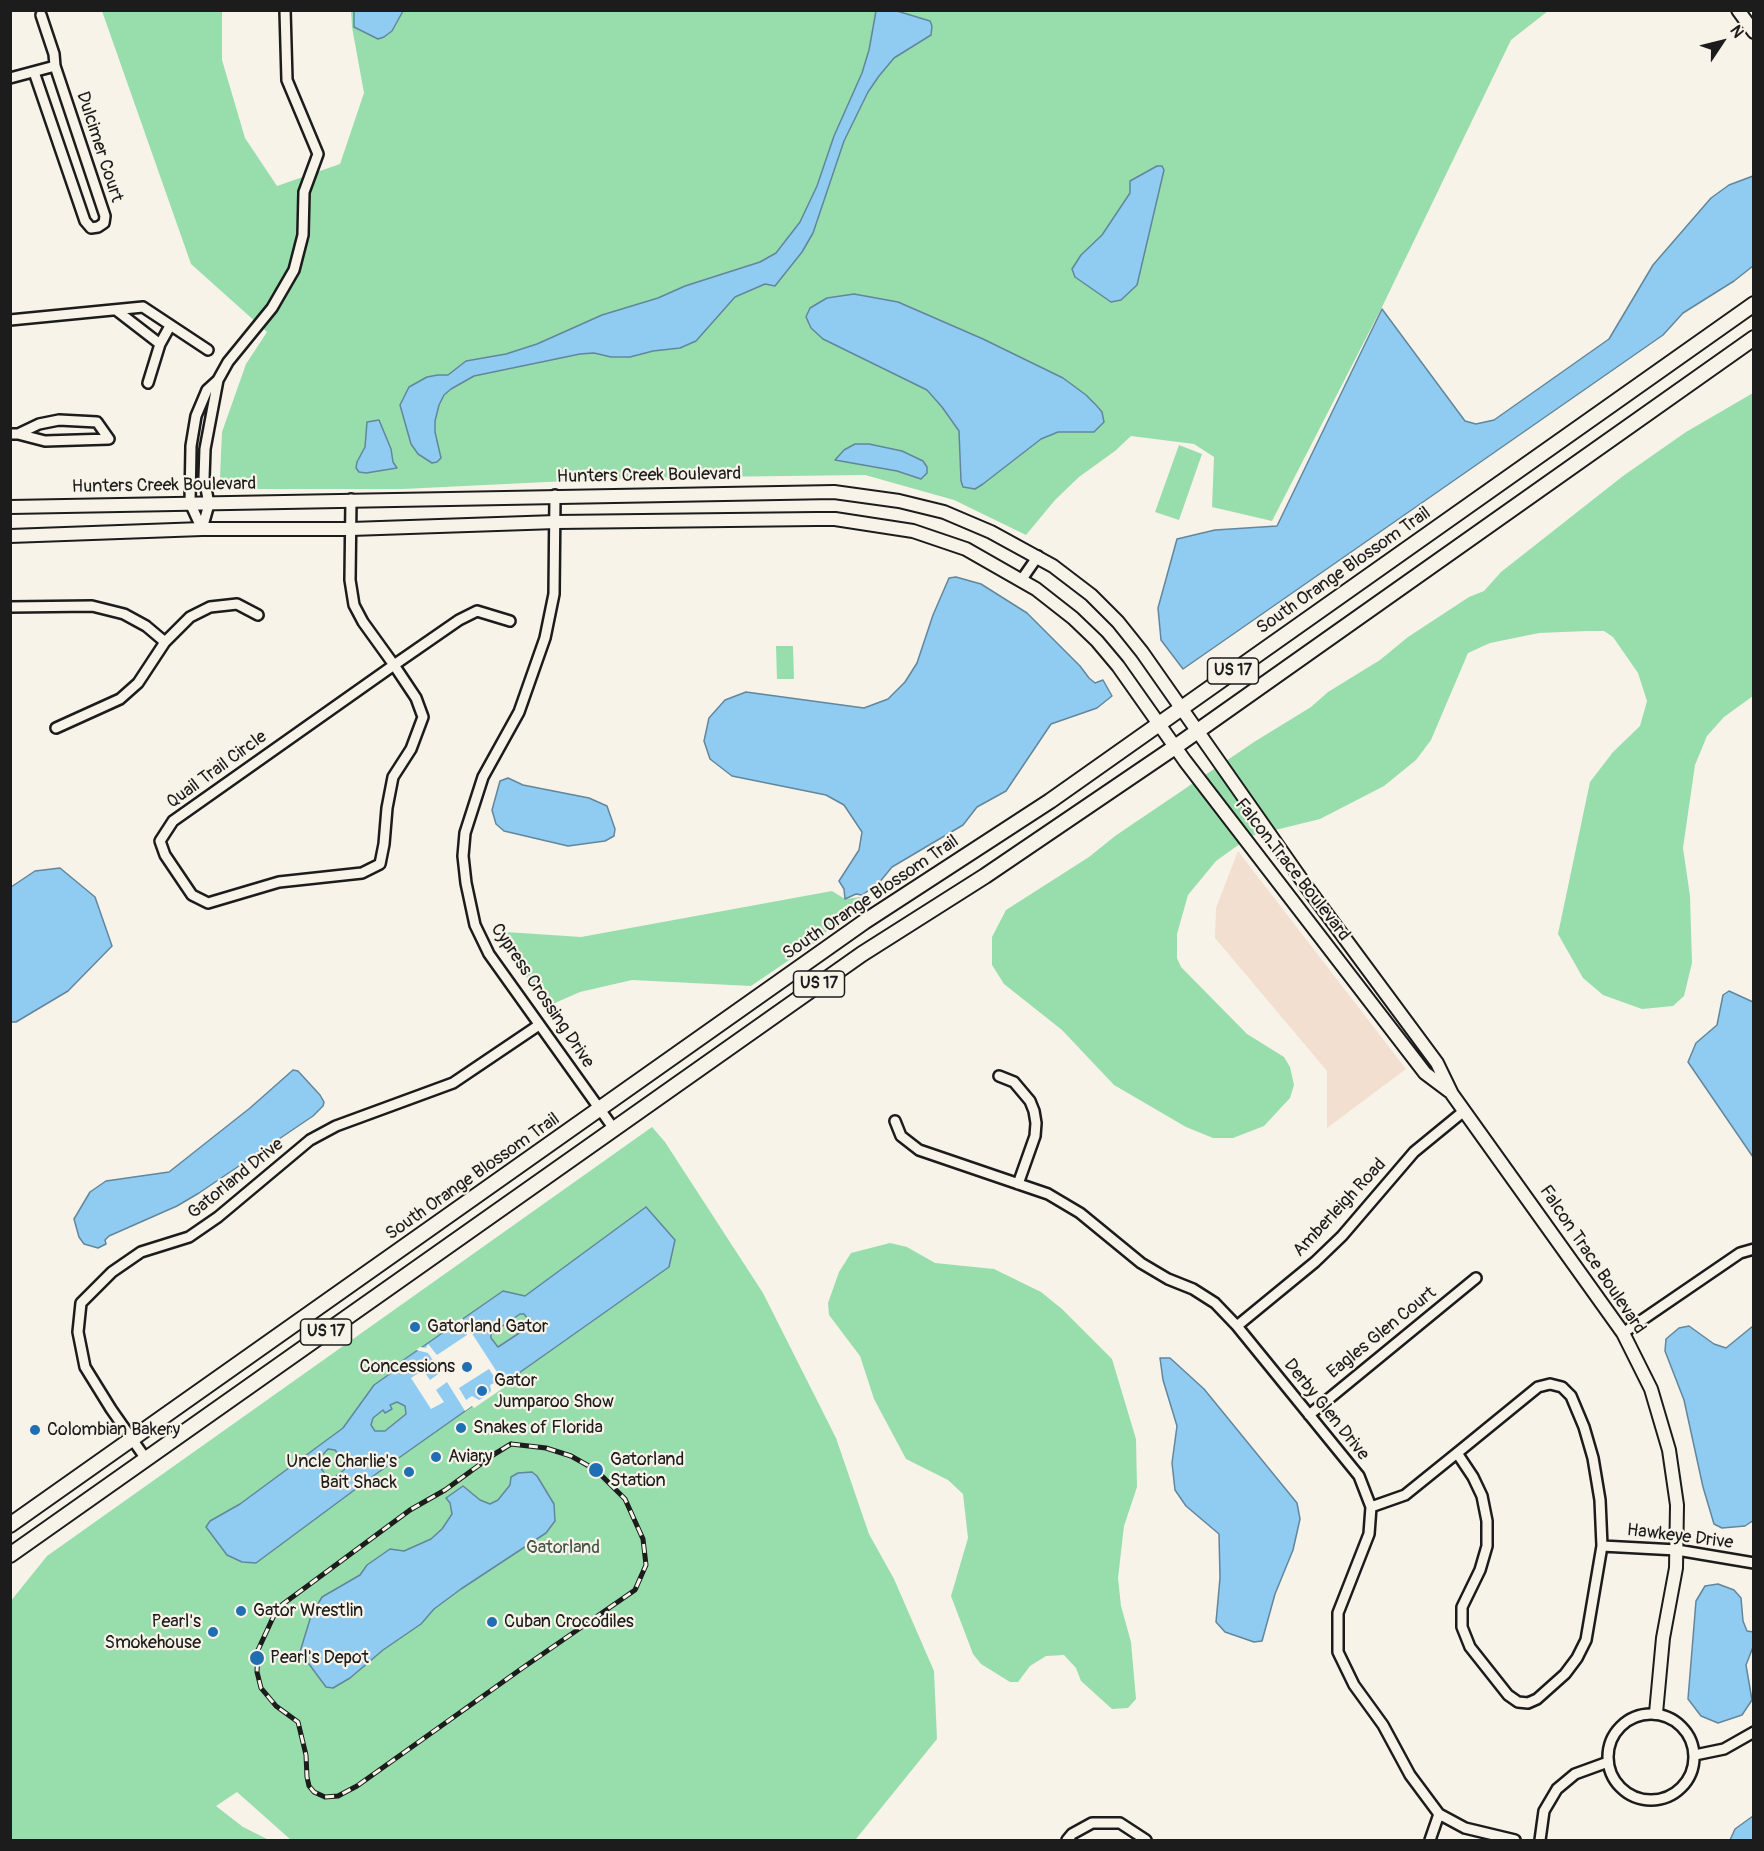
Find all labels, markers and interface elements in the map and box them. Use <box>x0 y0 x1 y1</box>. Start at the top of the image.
north arrow <box>1692 12 1752 72</box>
text: N <box>1725 21 1748 42</box>
street label: Dulcimer Court <box>71 89 127 205</box>
street label: Hunters Creek Boulevard <box>556 464 742 488</box>
street label: Hunters Creek Boulevard <box>71 474 257 498</box>
street label: South Orange Blossom Trail <box>1253 503 1435 639</box>
road number: US 17 <box>1208 658 1258 684</box>
street label: Quail Trail Circle <box>163 726 271 814</box>
street label: Falcon Trace Boulevard <box>1230 795 1354 945</box>
street label: South Orange Blossom Trail <box>779 831 963 965</box>
street label: Cypress Crossing Drive <box>486 920 598 1072</box>
road number: US 17 <box>794 971 844 997</box>
street label: South Orange Blossom Trail <box>382 1109 564 1245</box>
street label: Gatorland Drive <box>184 1134 288 1224</box>
street label: Amberleigh Road <box>1289 1154 1391 1262</box>
street label: Falcon Trace Boulevard <box>1534 1182 1650 1338</box>
street label: Eagles Glen Court <box>1323 1282 1441 1384</box>
place label: Gatorland Gator <box>427 1316 548 1338</box>
road number: US 17 <box>300 1319 352 1345</box>
marker: Gatorland Gator <box>408 1320 422 1334</box>
street label: Derby Glen Drive <box>1279 1355 1373 1465</box>
place label: Concessions <box>360 1356 455 1378</box>
marker: Concessions <box>460 1360 474 1374</box>
place label: Gator Jumparoo Show <box>494 1370 614 1412</box>
marker: Gator Jumparoo Show <box>475 1384 489 1398</box>
place label: Snakes of Florida <box>473 1417 603 1439</box>
place label: Colombian Bakery <box>47 1419 180 1441</box>
marker: Snakes of Florida <box>454 1421 468 1435</box>
marker: Colombian Bakery <box>28 1423 42 1437</box>
place label: Aviary <box>448 1446 492 1468</box>
place label: Gatorland Station <box>610 1449 684 1492</box>
marker: Aviary <box>429 1450 443 1464</box>
place label: Uncle Charlie's Bait Shack <box>286 1451 397 1494</box>
marker: Gatorland Station <box>587 1461 605 1479</box>
marker: Uncle Charlie's Bait Shack <box>402 1465 416 1479</box>
street label: Hawkeye Drive <box>1626 1520 1734 1554</box>
park label: Gatorland <box>526 1537 600 1559</box>
place label: Gator Wrestlin <box>253 1600 363 1622</box>
marker: Gator Wrestlin <box>234 1604 248 1618</box>
place label: Pearl's Smokehouse <box>104 1611 201 1654</box>
place label: Cuban Crocodiles <box>504 1611 634 1633</box>
marker: Cuban Crocodiles <box>485 1615 499 1629</box>
marker: Pearl's Smokehouse <box>206 1625 220 1639</box>
place label: Pearl's Depot <box>270 1647 369 1669</box>
marker: Pearl's Depot <box>248 1649 266 1667</box>

